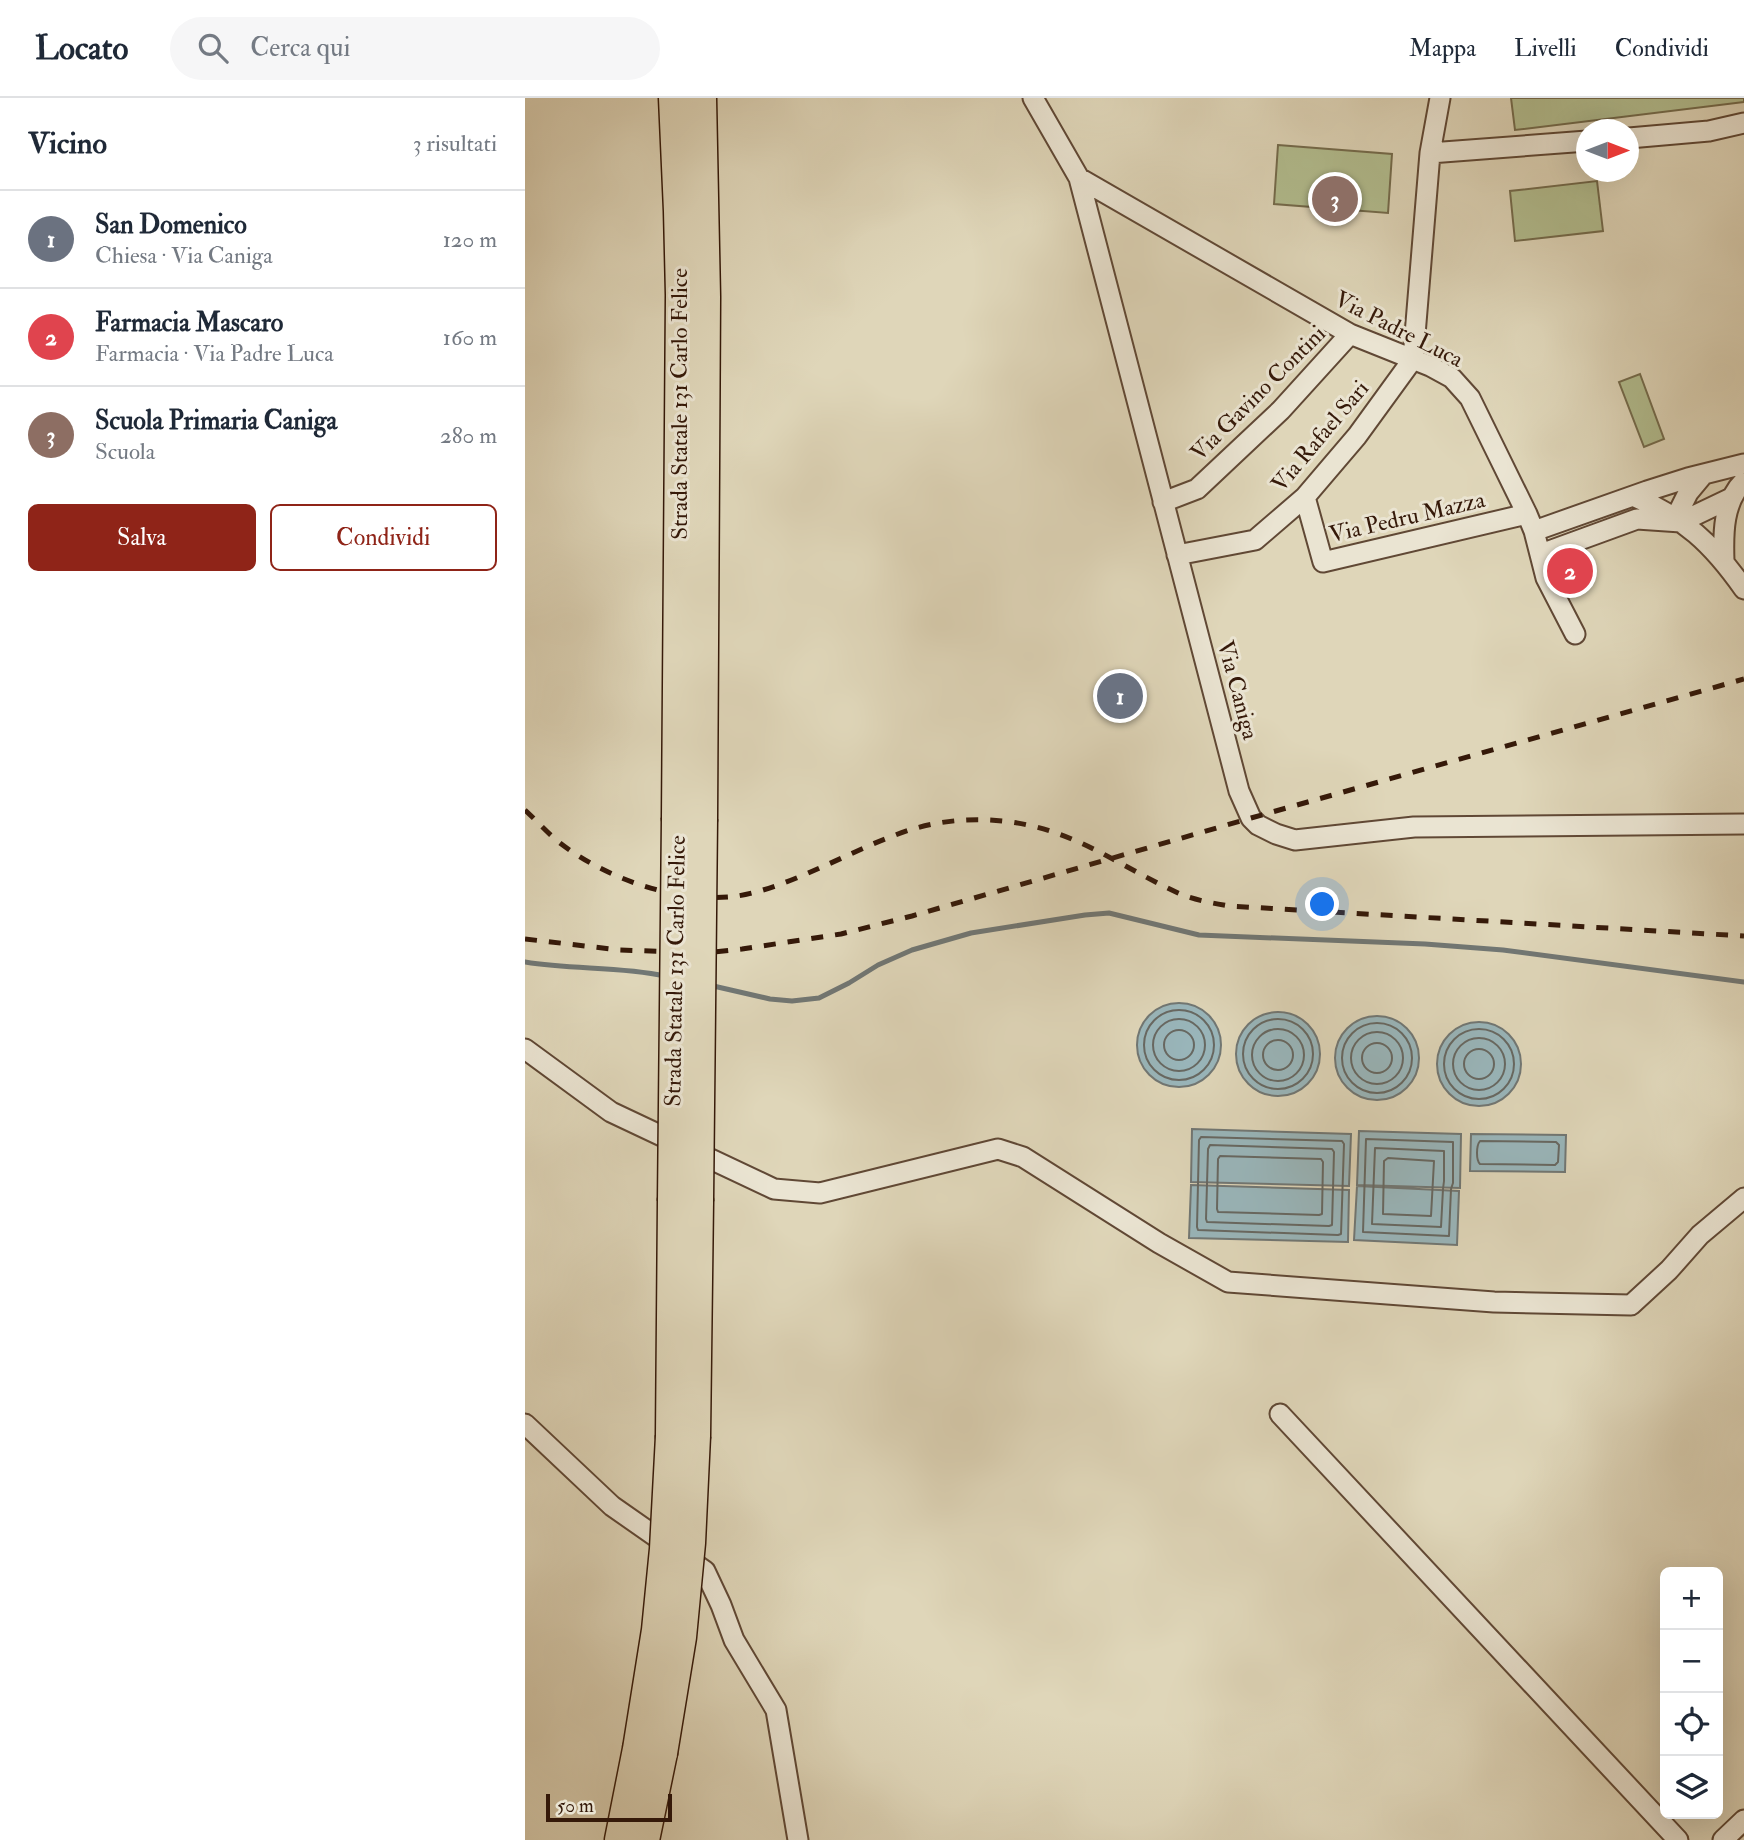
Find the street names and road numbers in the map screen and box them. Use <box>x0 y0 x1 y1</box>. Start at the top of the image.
street label: Strada Statale 131 Carlo Felice <box>665 268 694 540</box>
street label: Via Padre Luca <box>1330 284 1469 374</box>
street label: Via Gavino Contini <box>1184 319 1332 467</box>
street label: Via Rafael Sari <box>1265 374 1375 498</box>
street label: Via Pedru Mazza <box>1326 485 1488 549</box>
street label: Via Caniga <box>1211 637 1265 743</box>
street label: Strada Statale 131 Carlo Felice <box>658 835 692 1107</box>

